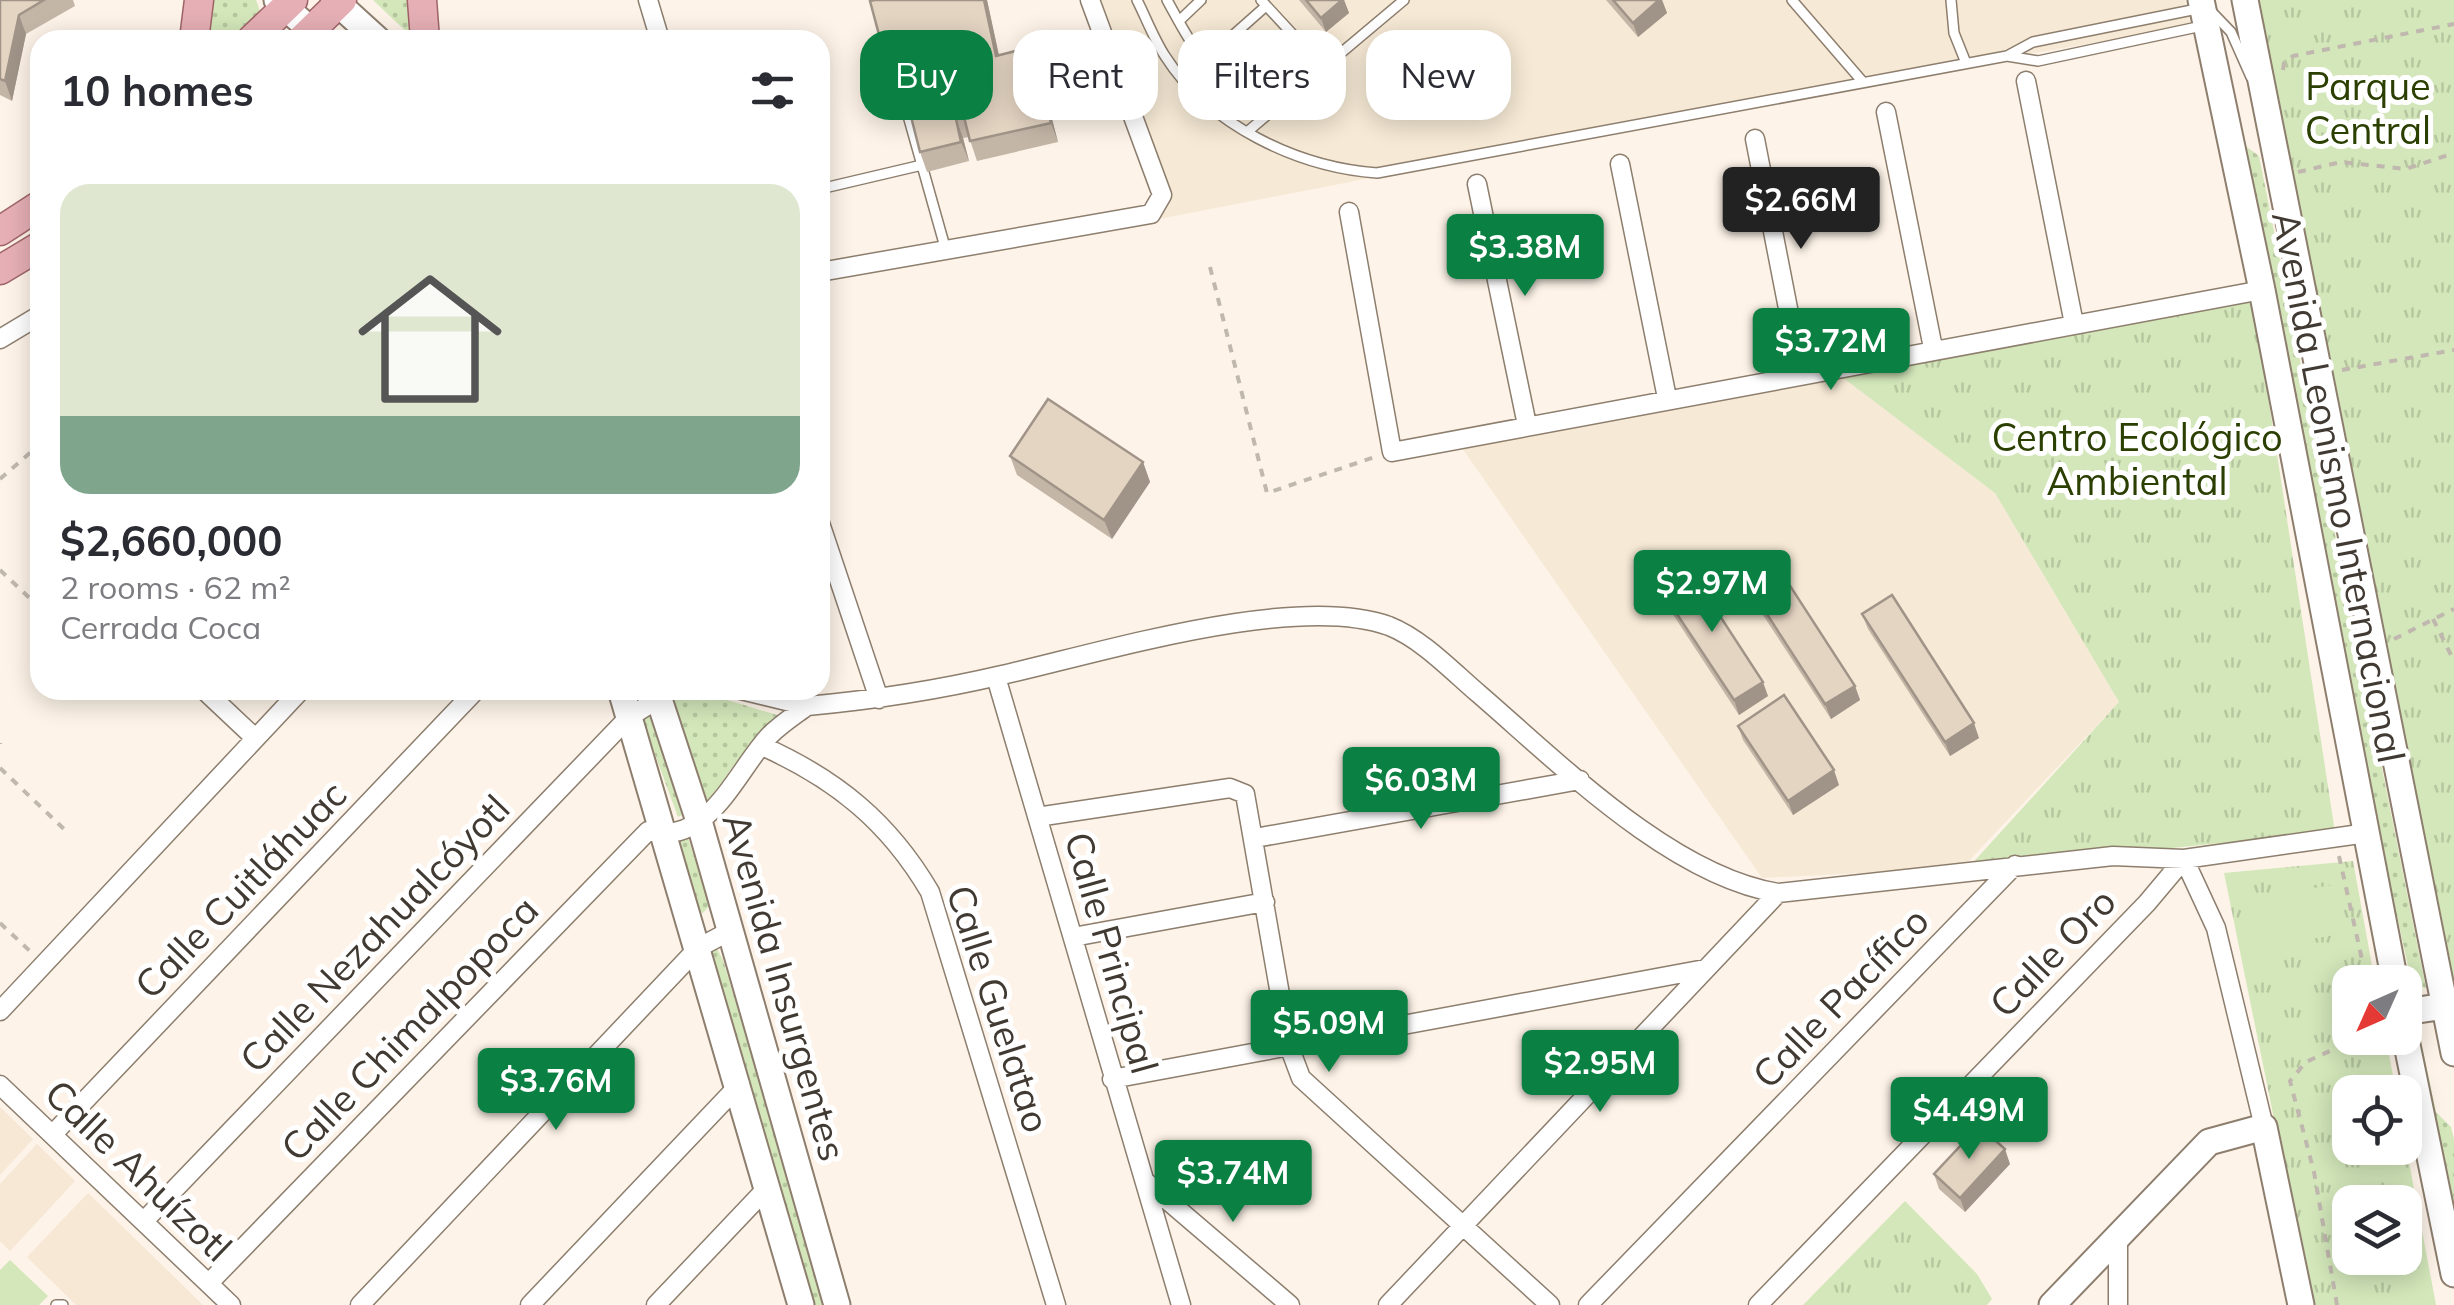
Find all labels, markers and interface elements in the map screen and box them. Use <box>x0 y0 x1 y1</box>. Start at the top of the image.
chip: Buy <box>860 30 993 120</box>
chip: Rent <box>1013 30 1158 120</box>
chip: Filters <box>1178 30 1346 120</box>
chip: New <box>1366 30 1511 120</box>
park label: Parque Central <box>2305 62 2431 154</box>
icon: filters <box>745 63 800 118</box>
text: 10 homes <box>60 64 254 117</box>
pin: $2.66M <box>1720 167 1882 252</box>
text: $2.66M <box>1745 179 1857 219</box>
street label: Avenida Leonismo Internacional <box>2262 207 2416 767</box>
pin: $3.38M <box>1444 214 1606 299</box>
text: $3.38M <box>1469 226 1581 266</box>
icon: home <box>340 249 520 429</box>
pin: $3.72M <box>1750 308 1912 393</box>
text: $3.72M <box>1775 320 1887 360</box>
park label: Centro Ecológico Ambiental <box>1991 413 2283 505</box>
text: $2,660,000 <box>60 514 282 567</box>
pin: $2.97M <box>1631 550 1793 635</box>
text: $2.97M <box>1656 562 1768 602</box>
text: 2 rooms · 62 m² <box>60 567 291 607</box>
text: Cerrada Coca <box>60 607 261 647</box>
pin: $6.03M <box>1340 747 1502 832</box>
text: $6.03M <box>1365 759 1477 799</box>
street label: Calle Cuitláhuac <box>124 770 356 1008</box>
street label: Calle Nezahualcóyotl <box>229 784 519 1082</box>
street label: Avenida Insurgentes <box>712 807 858 1166</box>
street label: Calle Principal <box>1055 827 1169 1079</box>
street label: Calle Oro <box>1979 878 2126 1027</box>
street label: Calle Guelatao <box>936 879 1061 1138</box>
street label: Calle Chimalpopoca <box>271 886 548 1171</box>
street label: Calle Pacífico <box>1742 897 1939 1098</box>
north arrow <box>2332 965 2422 1055</box>
map controls <box>2332 965 2422 1275</box>
pin: $5.09M <box>1248 990 1410 1075</box>
text: $5.09M <box>1273 1002 1385 1042</box>
pin: $2.95M <box>1519 1030 1681 1115</box>
text: $2.95M <box>1544 1042 1656 1082</box>
pin: $3.76M <box>475 1048 637 1133</box>
text: $3.76M <box>500 1060 612 1100</box>
street label: Calle Ahuízotl <box>35 1069 242 1271</box>
button: locate <box>2332 1075 2422 1165</box>
pin: $4.49M <box>1888 1077 2050 1162</box>
text: $4.49M <box>1913 1089 2025 1129</box>
pin: $3.74M <box>1152 1140 1314 1225</box>
text: $3.74M <box>1177 1152 1289 1192</box>
button: layers <box>2332 1185 2422 1275</box>

